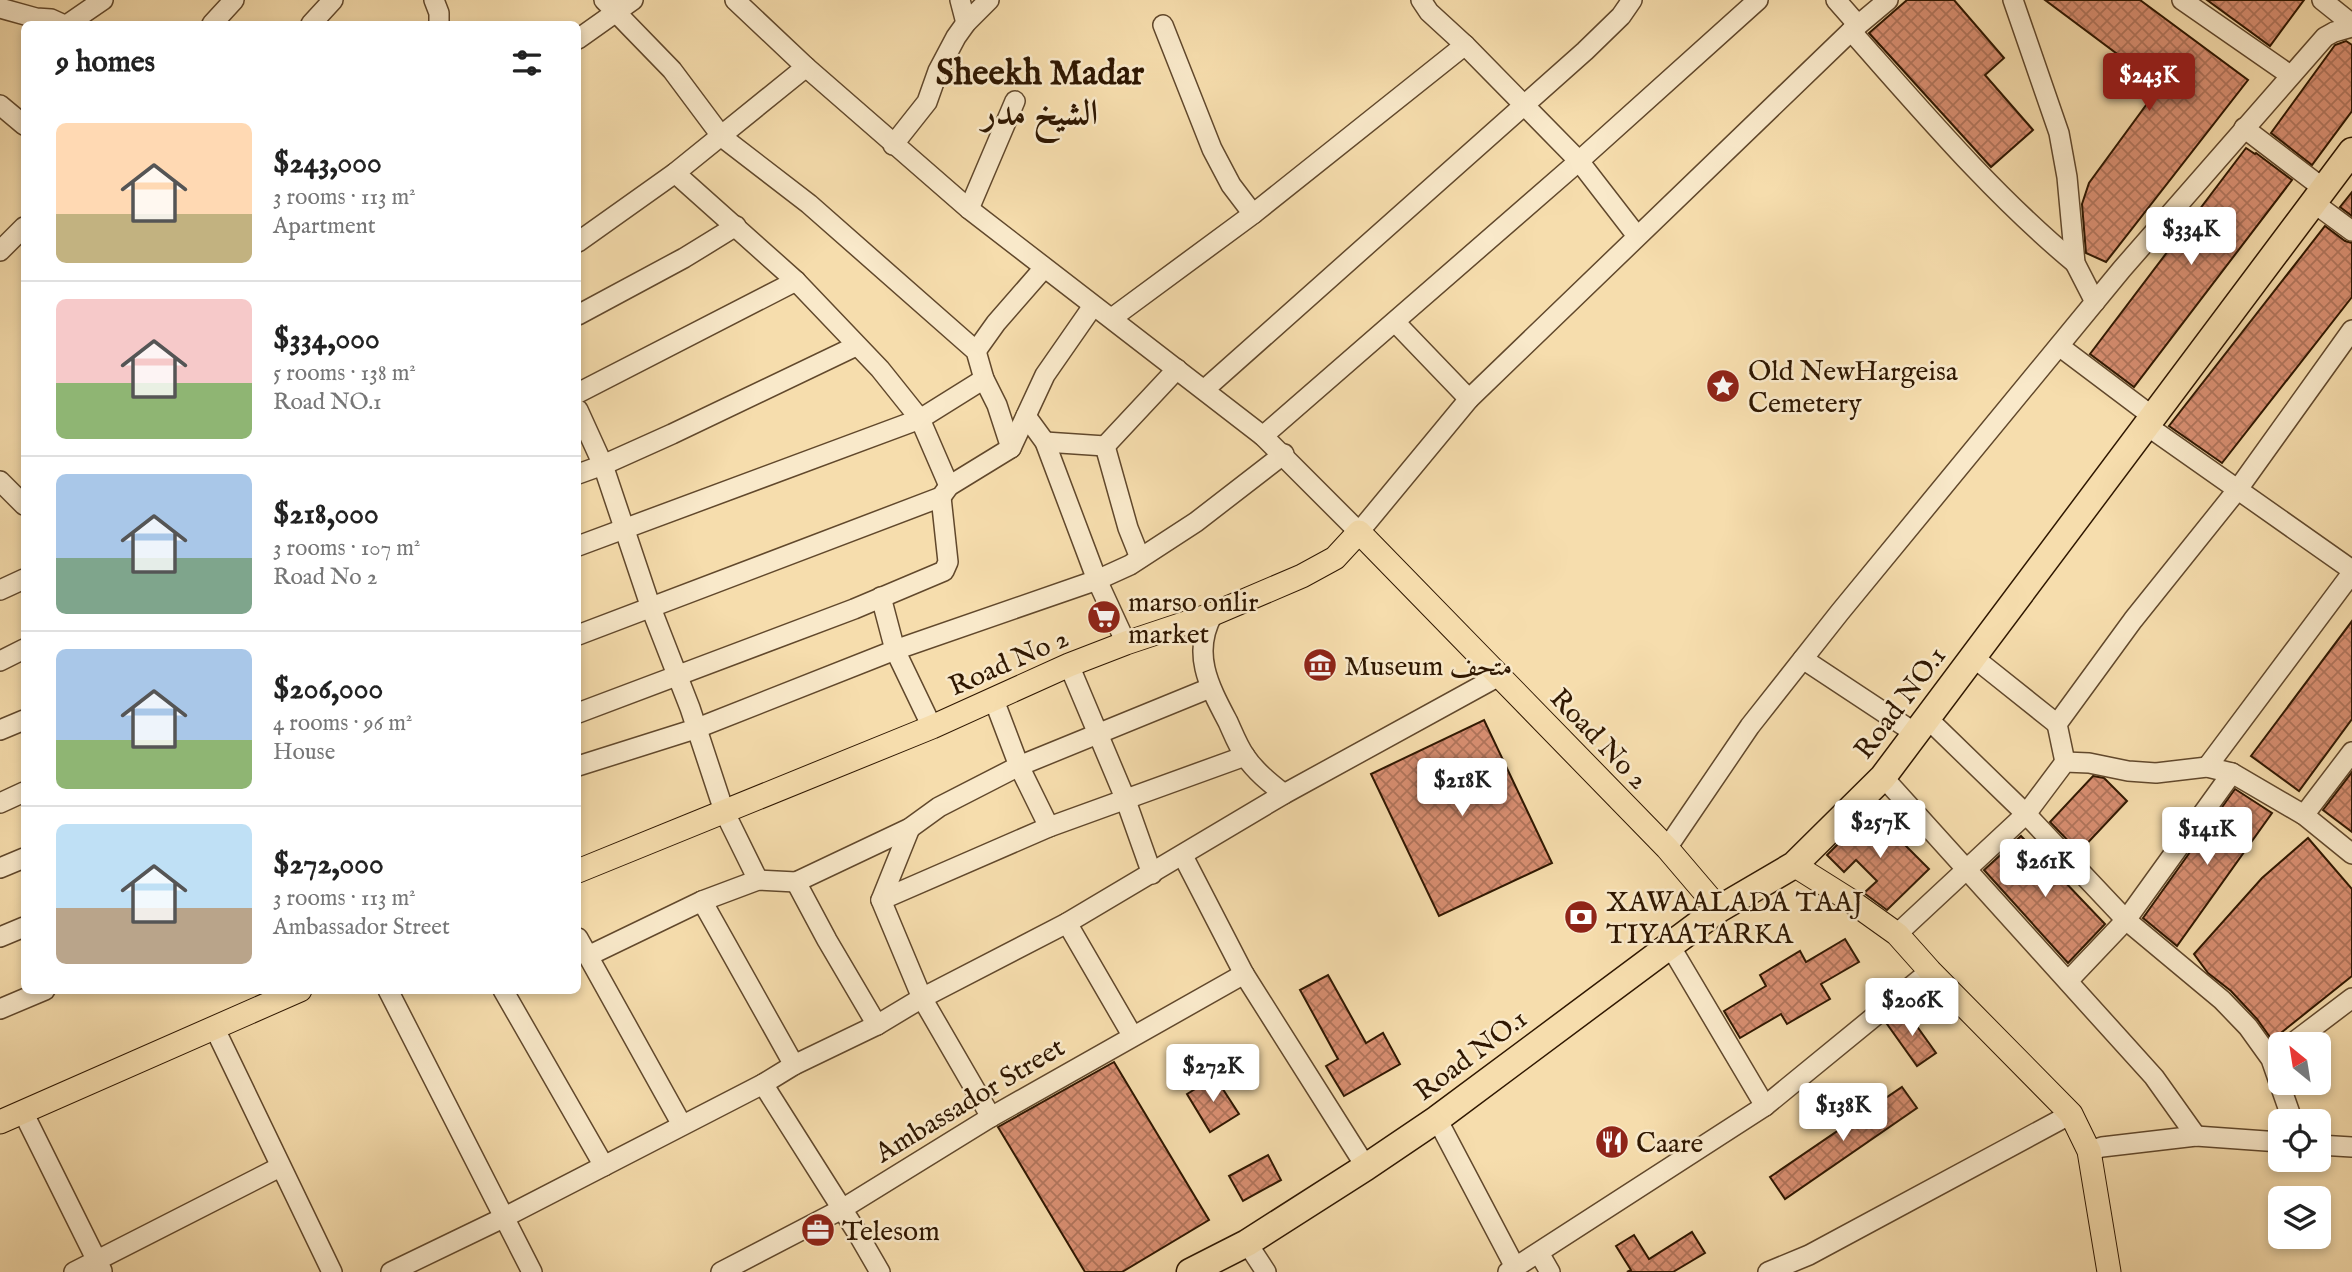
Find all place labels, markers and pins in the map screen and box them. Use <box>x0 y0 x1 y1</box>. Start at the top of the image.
pin: $243K <box>2100 54 2198 113</box>
pin: $334K <box>2142 208 2240 267</box>
place label: Old NewHargeisa Cemetery <box>1748 355 1959 422</box>
place icon: Old NewHargeisa Cemetery <box>1704 367 1742 405</box>
place label: marso onlir market <box>1128 586 1258 653</box>
supermarket icon: marso onlir market <box>1085 598 1123 636</box>
museum icon: Museum متحف <box>1301 646 1339 684</box>
place label: Museum متحف <box>1344 650 1512 685</box>
pin: $218K <box>1413 758 1511 818</box>
pin: $257K <box>1831 800 1929 860</box>
pin: $141K <box>2158 808 2256 867</box>
pin: $261K <box>1996 839 2094 899</box>
place label: XAWAALADA TAAJ TIYAATARKA <box>1606 886 1864 953</box>
bank icon: XAWAALADA TAAJ TIYAATARKA <box>1562 898 1600 936</box>
pin: $206K <box>1863 978 1961 1038</box>
pin: $272K <box>1164 1044 1262 1104</box>
pin: $138K <box>1794 1084 1892 1143</box>
restaurant icon: Caare <box>1593 1123 1631 1161</box>
place label: Caare <box>1636 1127 1703 1162</box>
office icon: Telesom <box>799 1211 837 1249</box>
place label: Telesom <box>842 1215 940 1250</box>

